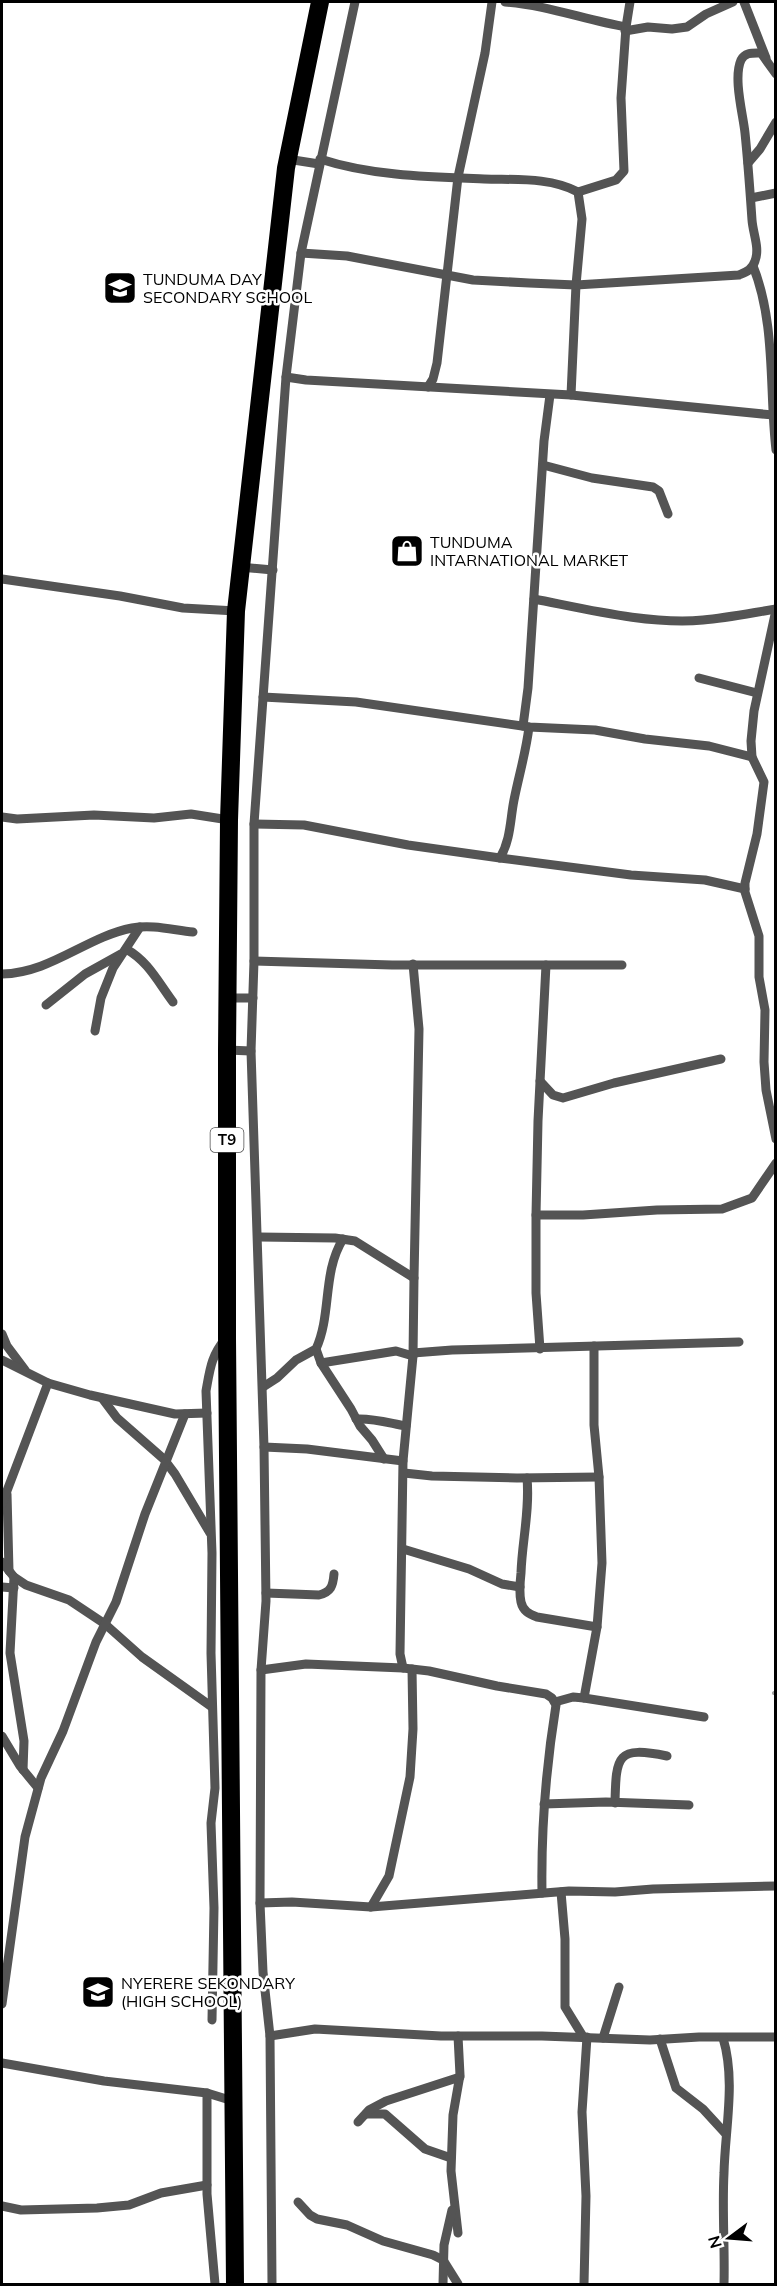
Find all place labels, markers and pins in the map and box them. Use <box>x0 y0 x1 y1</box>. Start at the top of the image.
place label: TUNDUMA DAY SECONDARY SCHOOL <box>143 269 312 307</box>
school or university icon: TUNDUMA DAY SECONDARY SCHOOL <box>102 270 138 306</box>
place label: TUNDUMA INTARNATIONAL MARKET <box>430 532 629 570</box>
shop icon: TUNDUMA INTARNATIONAL MARKET <box>389 533 425 569</box>
place label: NYERERE SEKONDARY (HIGH SCHOOL) <box>121 1973 295 2011</box>
school or university icon: NYERERE SEKONDARY (HIGH SCHOOL) <box>80 1974 116 2010</box>

